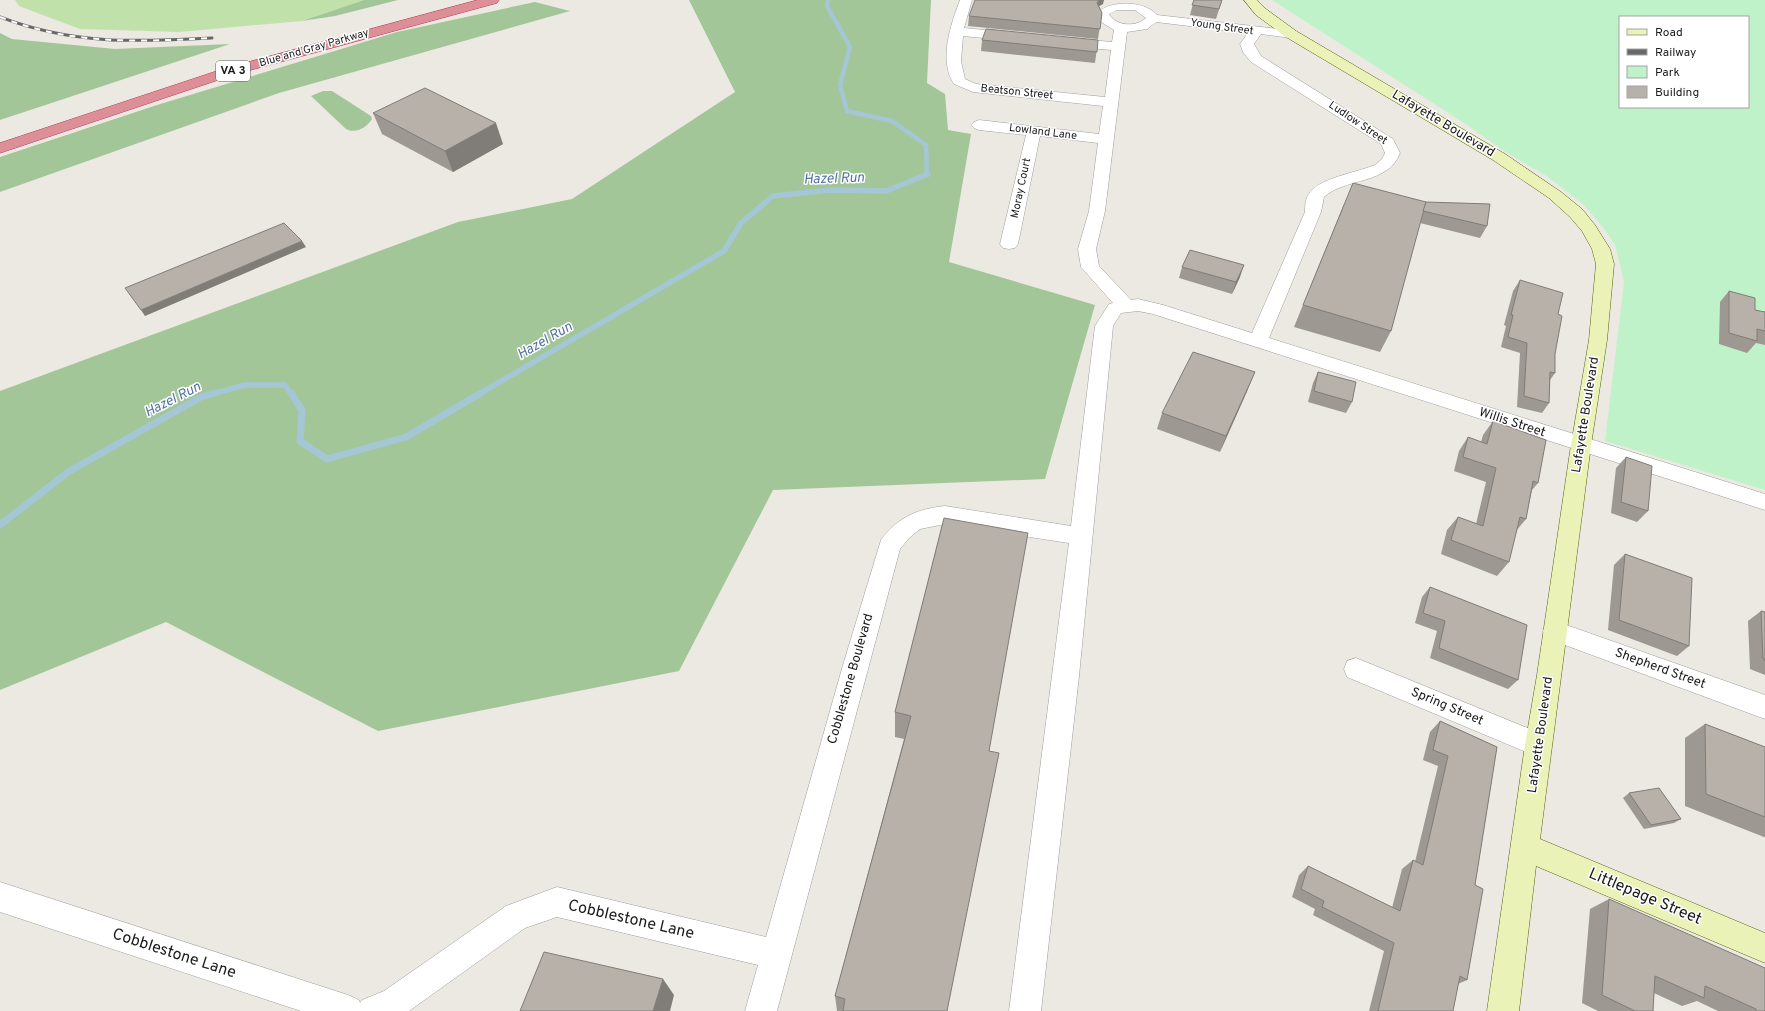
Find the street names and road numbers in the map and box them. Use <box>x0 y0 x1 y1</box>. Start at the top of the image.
street label: Young Street <box>1189 16 1255 38</box>
street label: Blue and Gray Parkway <box>258 26 371 70</box>
road number: VA 3 <box>216 61 250 81</box>
street label: Beatson Street <box>980 81 1054 103</box>
street label: Lafayette Boulevard <box>1389 87 1497 161</box>
street label: Ludlow Street <box>1326 98 1390 148</box>
street label: Lowland Lane <box>1008 121 1078 143</box>
street label: Moray Court <box>1008 157 1034 219</box>
street label: Lafayette Boulevard <box>1569 356 1603 474</box>
street label: Willis Street <box>1477 405 1547 441</box>
street label: Cobblestone Boulevard <box>825 612 877 746</box>
street label: Shepherd Street <box>1612 645 1708 693</box>
street label: Lafayette Boulevard <box>1525 676 1557 794</box>
street label: Spring Street <box>1408 685 1486 729</box>
street label: Littlepage Street <box>1586 864 1704 930</box>
street label: Cobblestone Lane <box>566 896 696 944</box>
street label: Cobblestone Lane <box>110 925 238 983</box>

